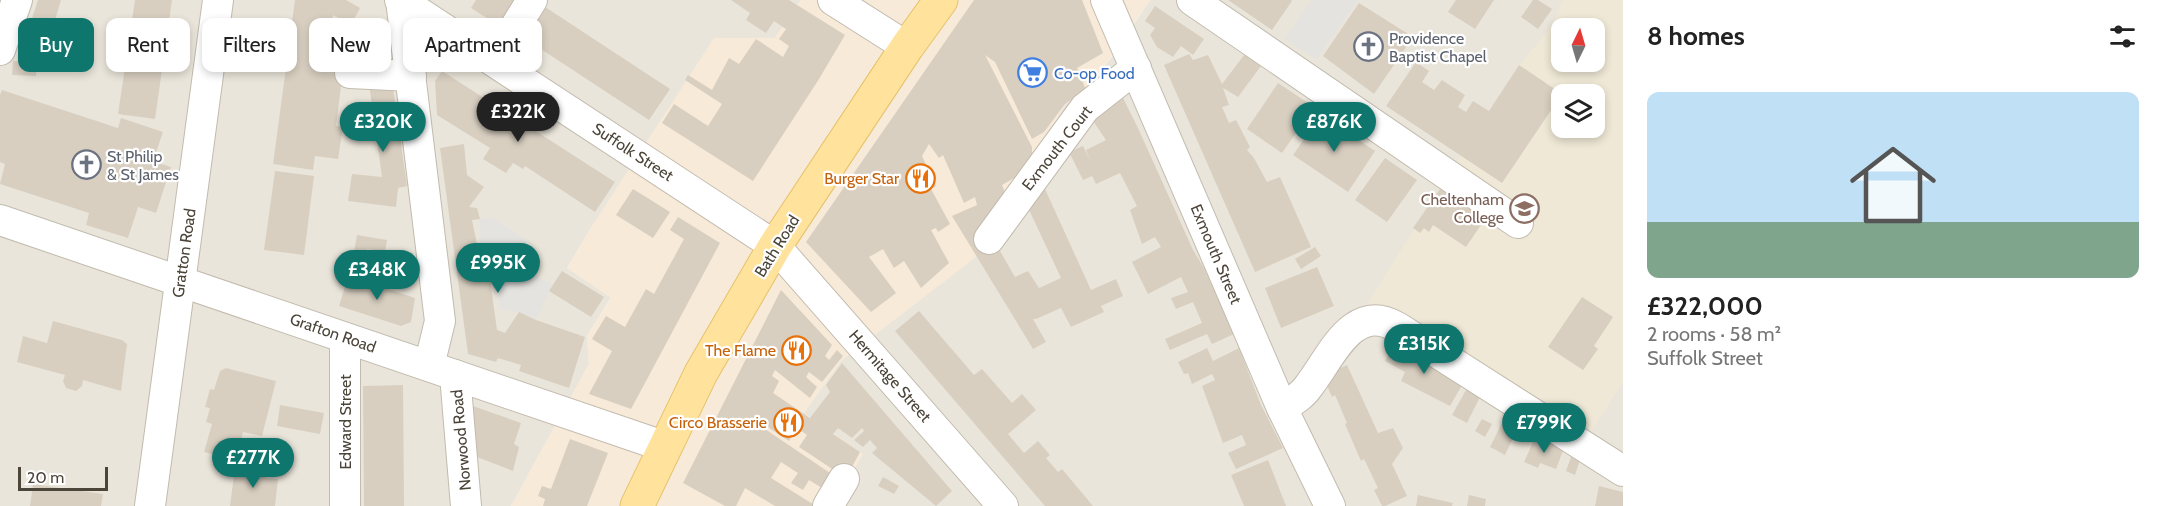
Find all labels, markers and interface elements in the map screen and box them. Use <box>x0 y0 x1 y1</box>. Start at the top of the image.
chip: Buy <box>18 18 94 72</box>
chip: Rent <box>106 18 190 72</box>
chip: Filters <box>202 18 297 72</box>
chip: New <box>309 18 391 72</box>
chip: Apartment <box>403 18 542 72</box>
north arrow <box>1551 18 1605 72</box>
map controls <box>1551 18 1605 138</box>
text: 8 homes <box>1647 20 1745 52</box>
icon: filters <box>2106 20 2139 53</box>
place label: Providence Baptist Chapel <box>1389 29 1487 66</box>
church icon: Providence Baptist Chapel <box>1352 31 1384 63</box>
supermarket icon: Co-op Food <box>1017 57 1049 89</box>
place label: Co-op Food <box>1054 64 1135 83</box>
button: layers <box>1551 84 1605 138</box>
pin: £322K <box>476 92 560 143</box>
text: £322K <box>491 99 545 123</box>
street label: Exmouth Court <box>1018 101 1096 194</box>
pin: £320K <box>341 102 425 153</box>
pin: £876K <box>1292 102 1376 153</box>
text: £320K <box>354 109 412 133</box>
text: £876K <box>1306 109 1362 133</box>
street label: Suffolk Street <box>589 119 677 185</box>
icon: home <box>1839 131 1947 239</box>
place label: St Philip & St James <box>107 147 179 184</box>
church icon: St Philip & St James <box>70 149 102 181</box>
restaurant icon: Burger Star <box>904 162 936 194</box>
place label: Burger Star <box>824 169 900 188</box>
place label: Cheltenham College <box>1421 190 1504 227</box>
school or university icon: Cheltenham College <box>1509 192 1541 224</box>
street label: Exmouth Street <box>1186 201 1246 307</box>
street label: Gratton Road <box>168 207 200 299</box>
street label: Bath Road <box>751 212 803 280</box>
pin: £995K <box>456 243 540 294</box>
pin: £348K <box>335 250 419 301</box>
text: £995K <box>470 250 526 274</box>
text: £348K <box>348 257 406 281</box>
text: £322,000 <box>1647 290 1763 322</box>
street label: Grafton Road <box>287 309 379 357</box>
text: 2 rooms · 58 m² <box>1647 322 1781 346</box>
pin: £315K <box>1382 324 1466 375</box>
street label: Hermitage Street <box>845 326 936 426</box>
text: £315K <box>1398 331 1450 355</box>
restaurant icon: The Flame <box>781 334 813 366</box>
place label: The Flame <box>705 341 776 360</box>
text: Suffolk Street <box>1647 346 1763 370</box>
street label: Edward Street <box>336 374 355 470</box>
street label: Norwood Road <box>447 389 475 491</box>
pin: £799K <box>1502 403 1586 454</box>
restaurant icon: Circo Brasserie <box>772 406 804 438</box>
text: £799K <box>1516 410 1572 434</box>
place label: Circo Brasserie <box>669 413 767 432</box>
pin: £277K <box>211 438 295 489</box>
text: £277K <box>226 445 280 469</box>
scale bar <box>18 464 108 492</box>
text: 20 m <box>27 468 64 487</box>

